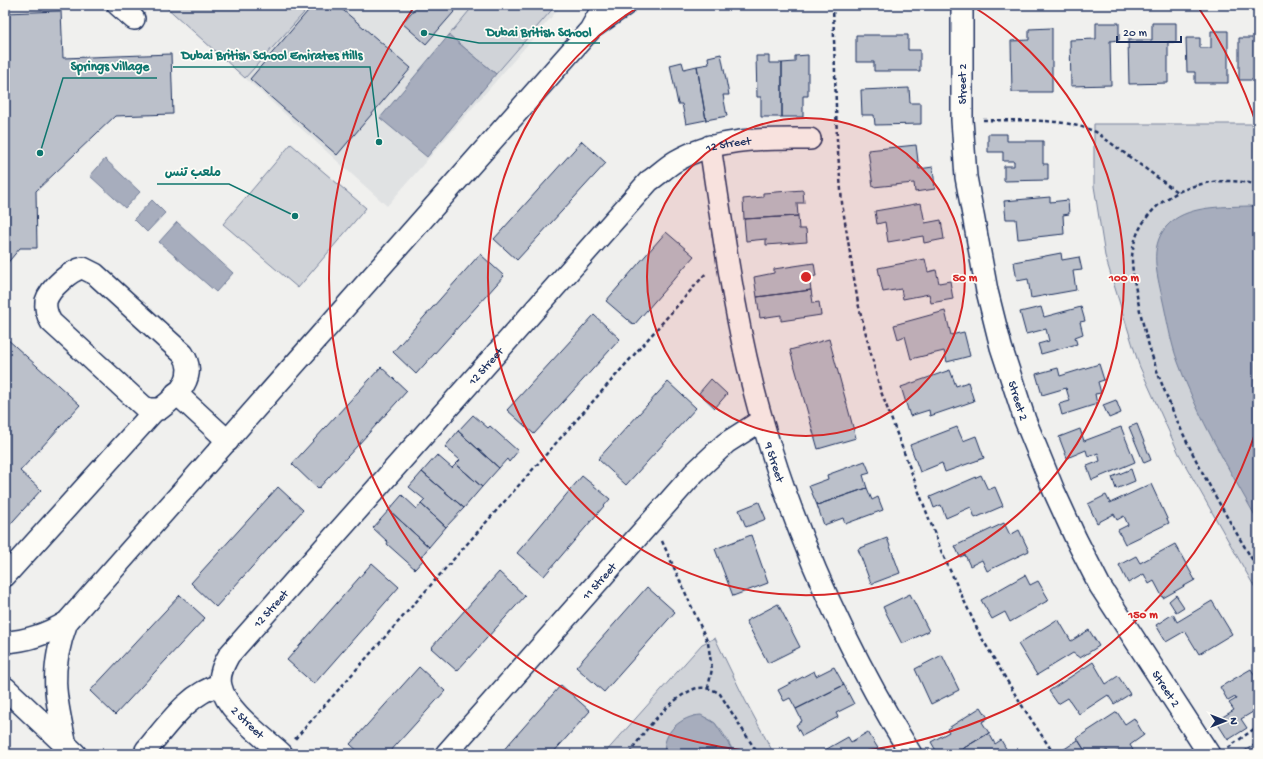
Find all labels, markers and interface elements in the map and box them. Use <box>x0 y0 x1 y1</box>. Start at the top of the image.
callout: Dubai British School <box>479 18 600 43</box>
scale bar <box>1117 18 1181 44</box>
text: Dubai British School <box>485 26 592 41</box>
text: 20 m <box>1123 27 1148 41</box>
callout: Dubai British School Emirates Hills <box>173 42 370 67</box>
text: Dubai British School Emirates Hills <box>180 49 364 64</box>
callout: Springs Village <box>63 53 157 78</box>
text: Springs Village <box>71 60 150 76</box>
street label: Street 2 <box>957 64 971 104</box>
street label: 12 Street <box>704 135 753 157</box>
callout: ملعب تنس <box>157 159 229 184</box>
text: ملعب تنس <box>165 166 221 181</box>
centre of rings <box>799 270 813 284</box>
text: 50 m <box>953 272 978 286</box>
text: 100 m <box>1108 272 1139 286</box>
street label: 12 Street <box>466 344 508 390</box>
street label: Street 2 <box>1004 379 1030 423</box>
street label: 9 Street <box>760 440 787 485</box>
street label: 11 Street <box>580 560 621 604</box>
street label: 12 Street <box>251 587 293 632</box>
text: 150 m <box>1127 609 1158 623</box>
street label: Street 2 <box>1148 669 1182 711</box>
north arrow <box>1205 701 1245 741</box>
street label: 2 Street <box>227 704 267 743</box>
text: N <box>1227 717 1239 725</box>

